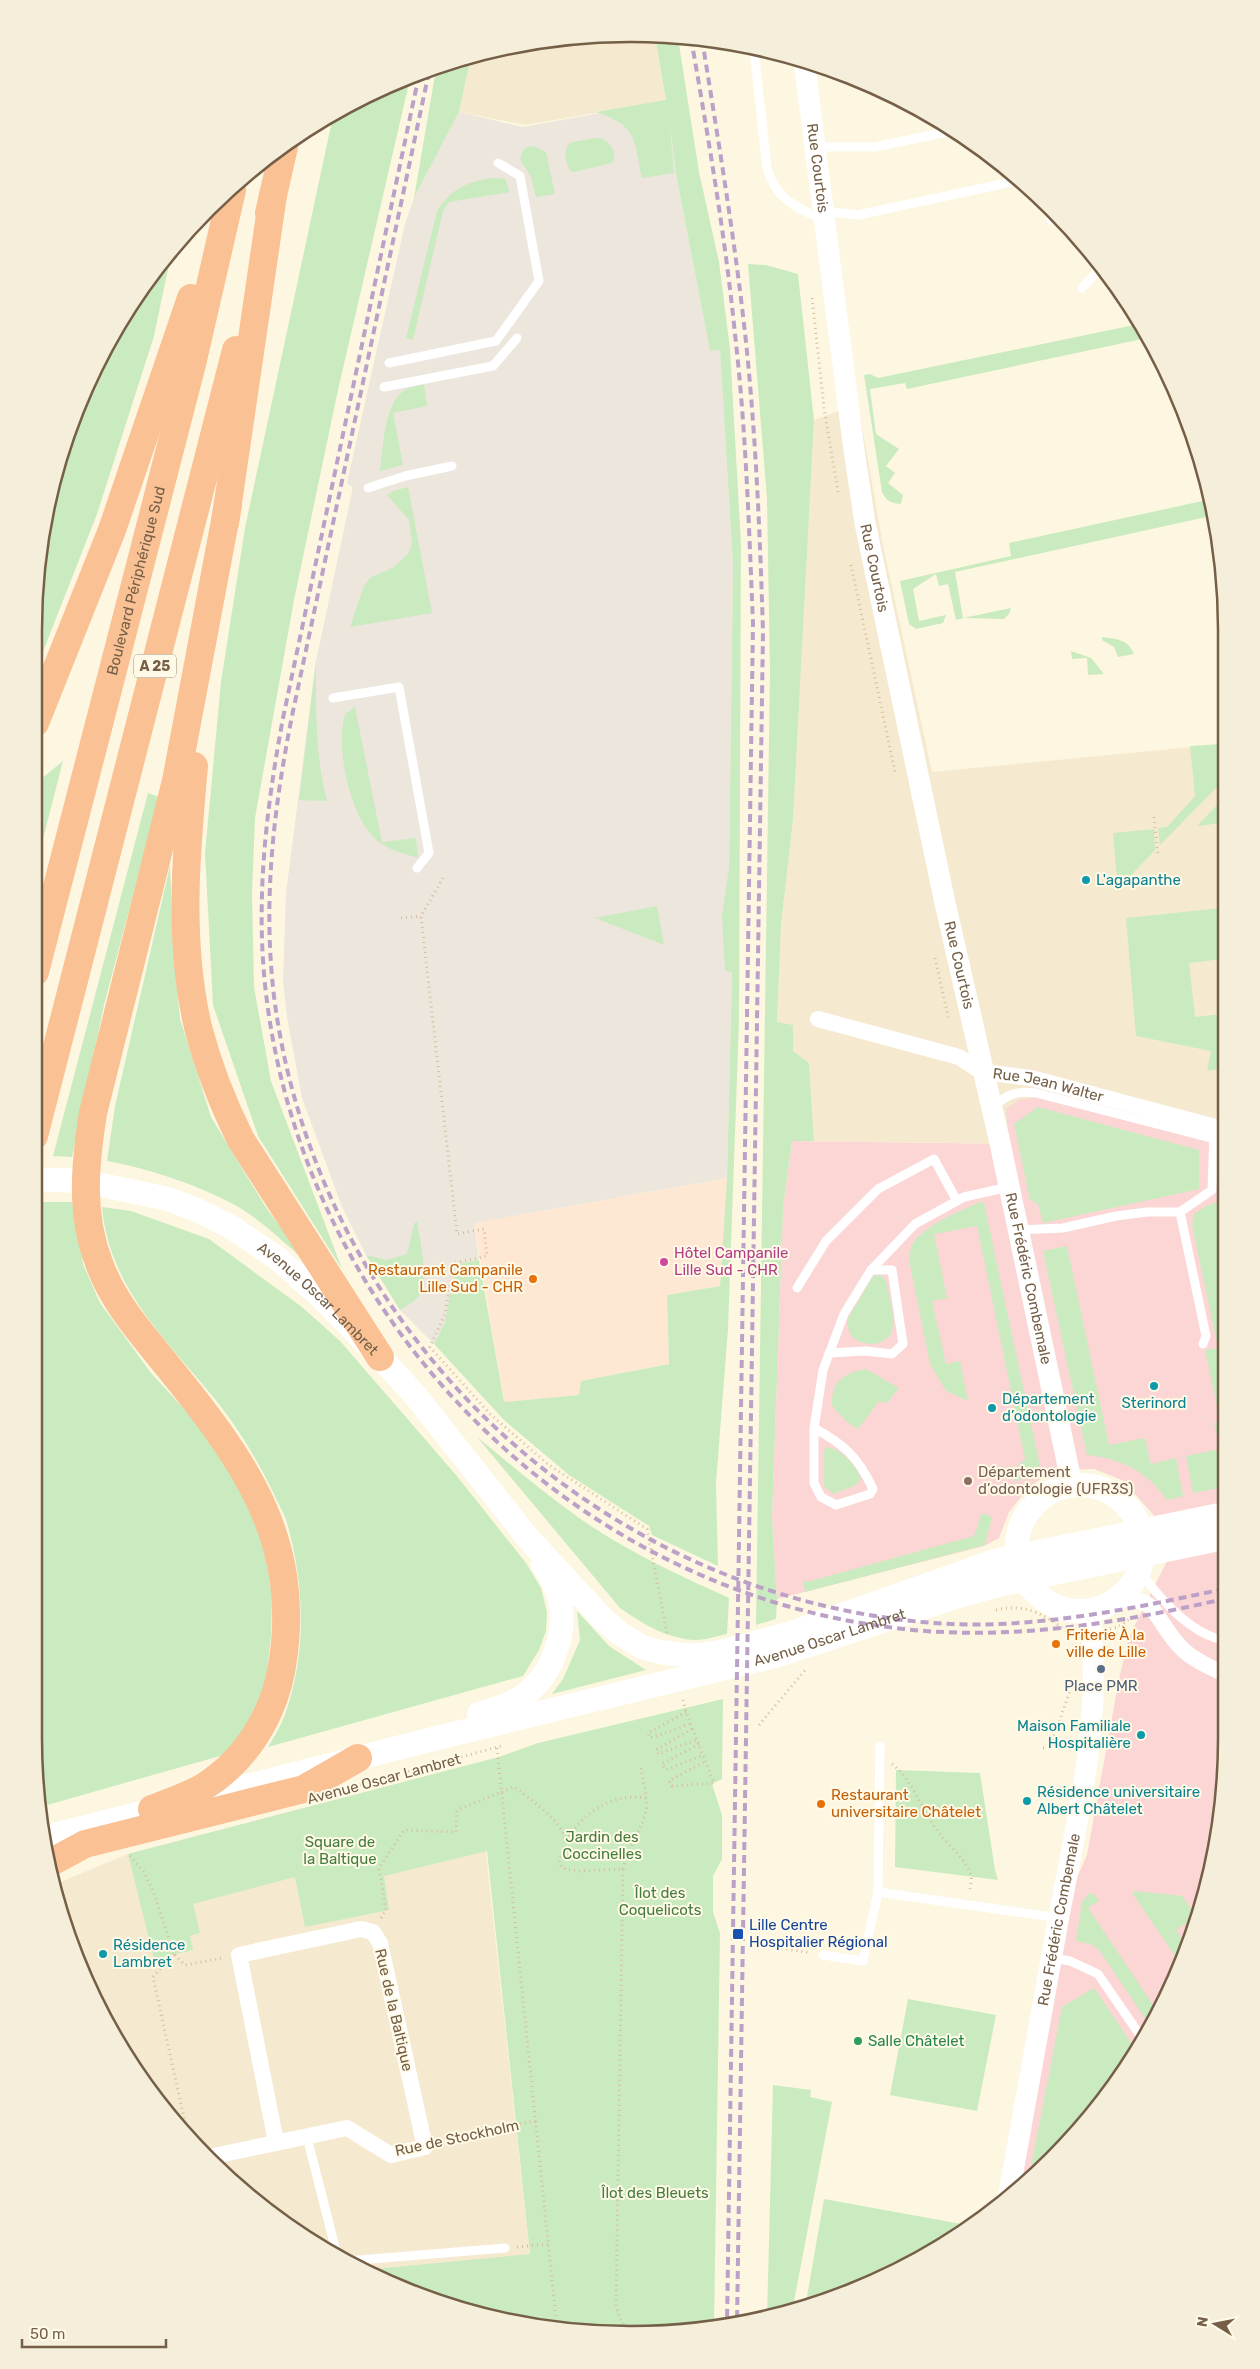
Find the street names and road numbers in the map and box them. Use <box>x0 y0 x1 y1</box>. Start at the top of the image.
street label: Rue Courtois <box>803 122 832 214</box>
street label: Boulevard Périphérique Sud <box>103 484 169 677</box>
street label: Rue Courtois <box>856 522 893 614</box>
road number: A 25 <box>134 654 176 678</box>
street label: Rue Courtois <box>940 919 978 1011</box>
street label: Rue Jean Walter <box>992 1064 1106 1106</box>
street label: Rue Frédéric Combemale <box>1002 1191 1055 1366</box>
street label: Avenue Oscar Lambret <box>254 1238 382 1359</box>
street label: Avenue Oscar Lambret <box>752 1605 908 1670</box>
street label: Avenue Oscar Lambret <box>305 1750 463 1808</box>
street label: Rue Frédéric Combemale <box>1034 1832 1084 2007</box>
street label: Rue de la Baltique <box>371 1947 417 2073</box>
street label: Rue de Stockholm <box>393 2116 521 2160</box>

